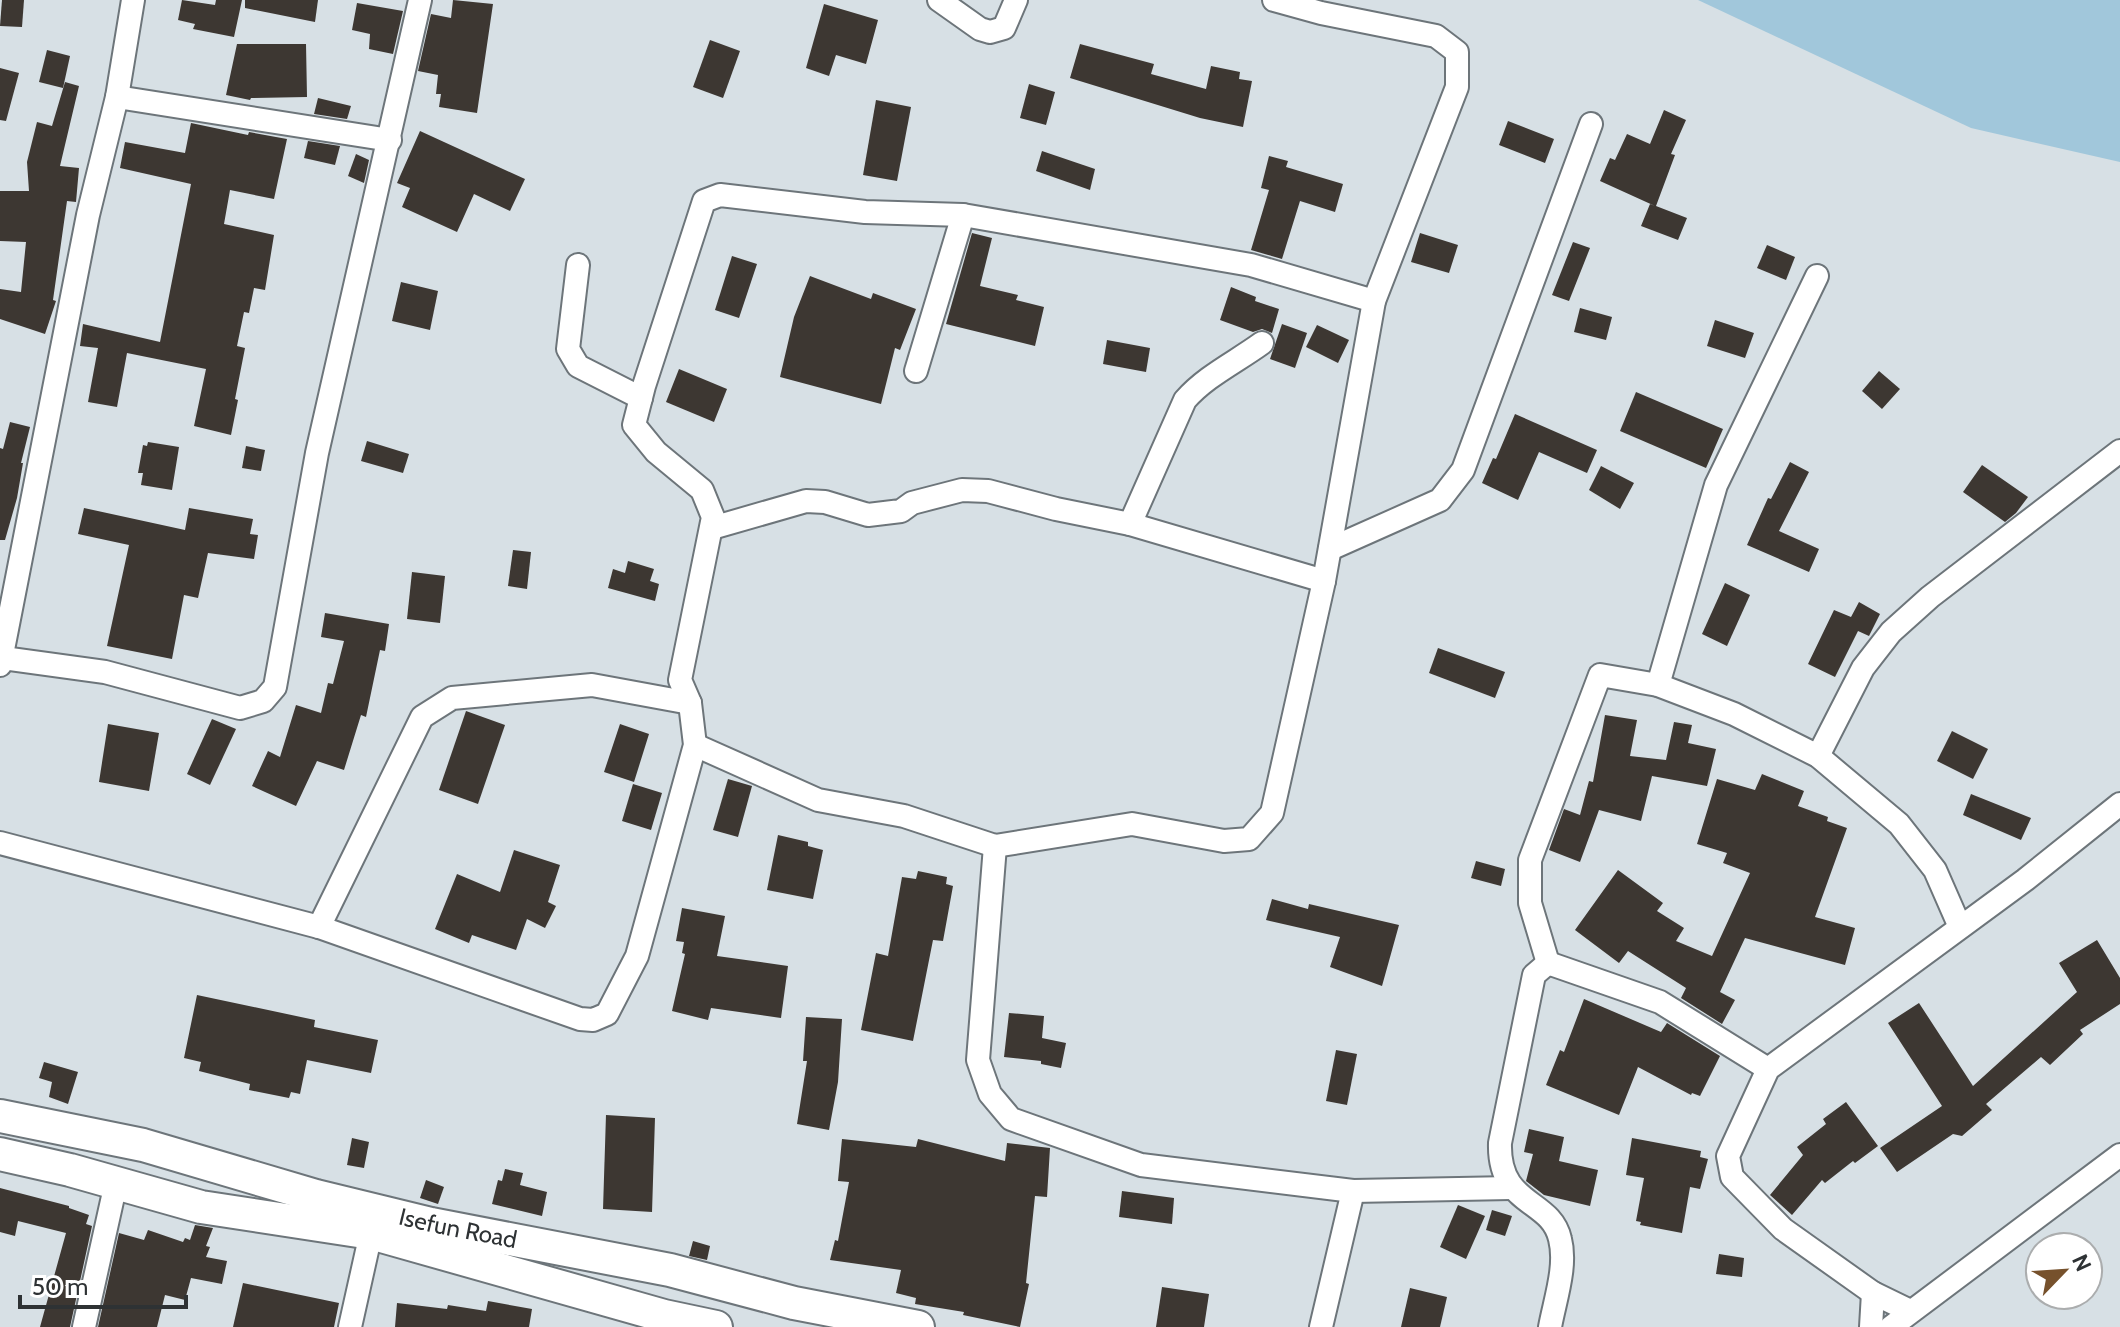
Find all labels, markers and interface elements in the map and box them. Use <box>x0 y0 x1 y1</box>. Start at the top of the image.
street label: Isefun Road <box>396 1202 519 1254</box>
north arrow <box>2024 1231 2104 1311</box>
text: N <box>2066 1250 2097 1276</box>
scale bar <box>20 1259 186 1309</box>
text: 50 m <box>32 1272 88 1301</box>

